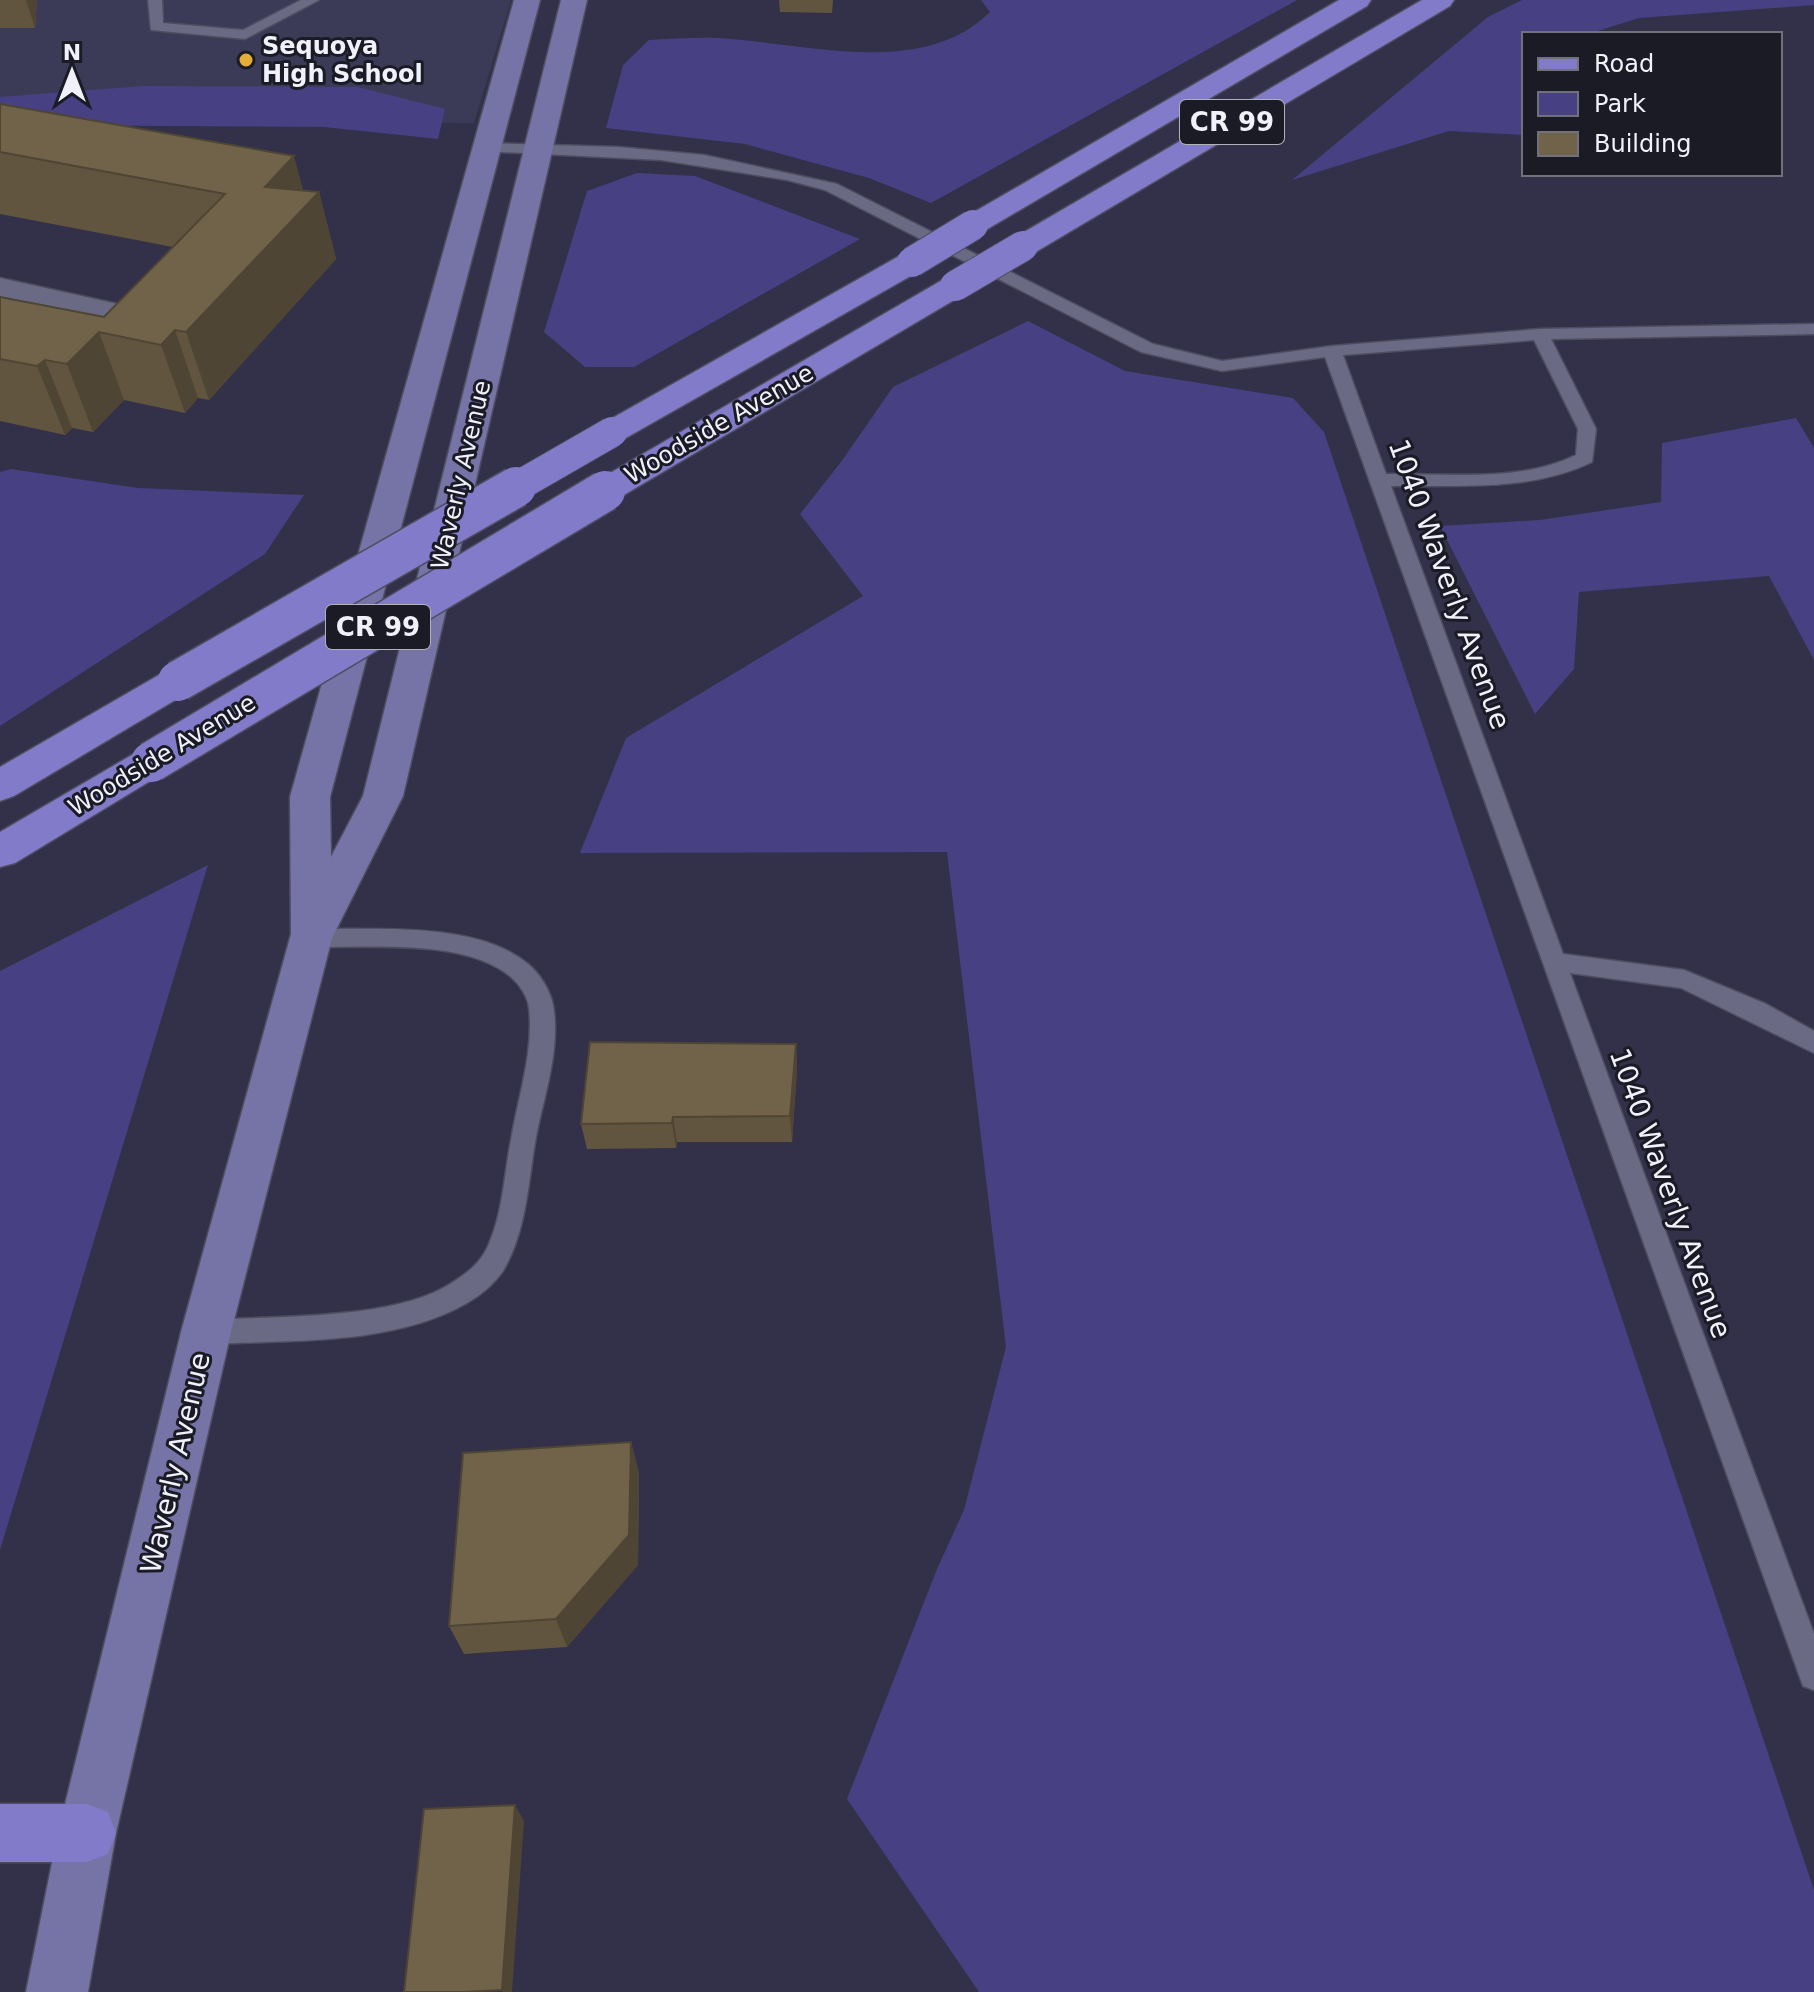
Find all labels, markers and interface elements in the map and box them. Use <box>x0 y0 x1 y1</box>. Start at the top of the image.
north arrow <box>32 32 112 112</box>
place label: Sequoya High School <box>262 32 423 88</box>
legend <box>1522 32 1782 176</box>
text: N <box>63 40 81 65</box>
text: Road <box>1594 50 1654 78</box>
marker: Sequoya High School <box>237 51 255 69</box>
text: Park <box>1594 90 1646 118</box>
road number: CR 99 <box>1180 100 1284 144</box>
text: Building <box>1594 130 1691 158</box>
street label: Woodside Avenue <box>620 359 818 489</box>
street label: Waverly Avenue <box>426 378 496 572</box>
street label: 1040 Waverly Avenue <box>1382 435 1517 733</box>
road number: CR 99 <box>326 605 430 649</box>
street label: Woodside Avenue <box>64 688 260 822</box>
street label: 1040 Waverly Avenue <box>1603 1044 1738 1342</box>
street label: Waverly Avenue <box>134 1349 217 1577</box>

